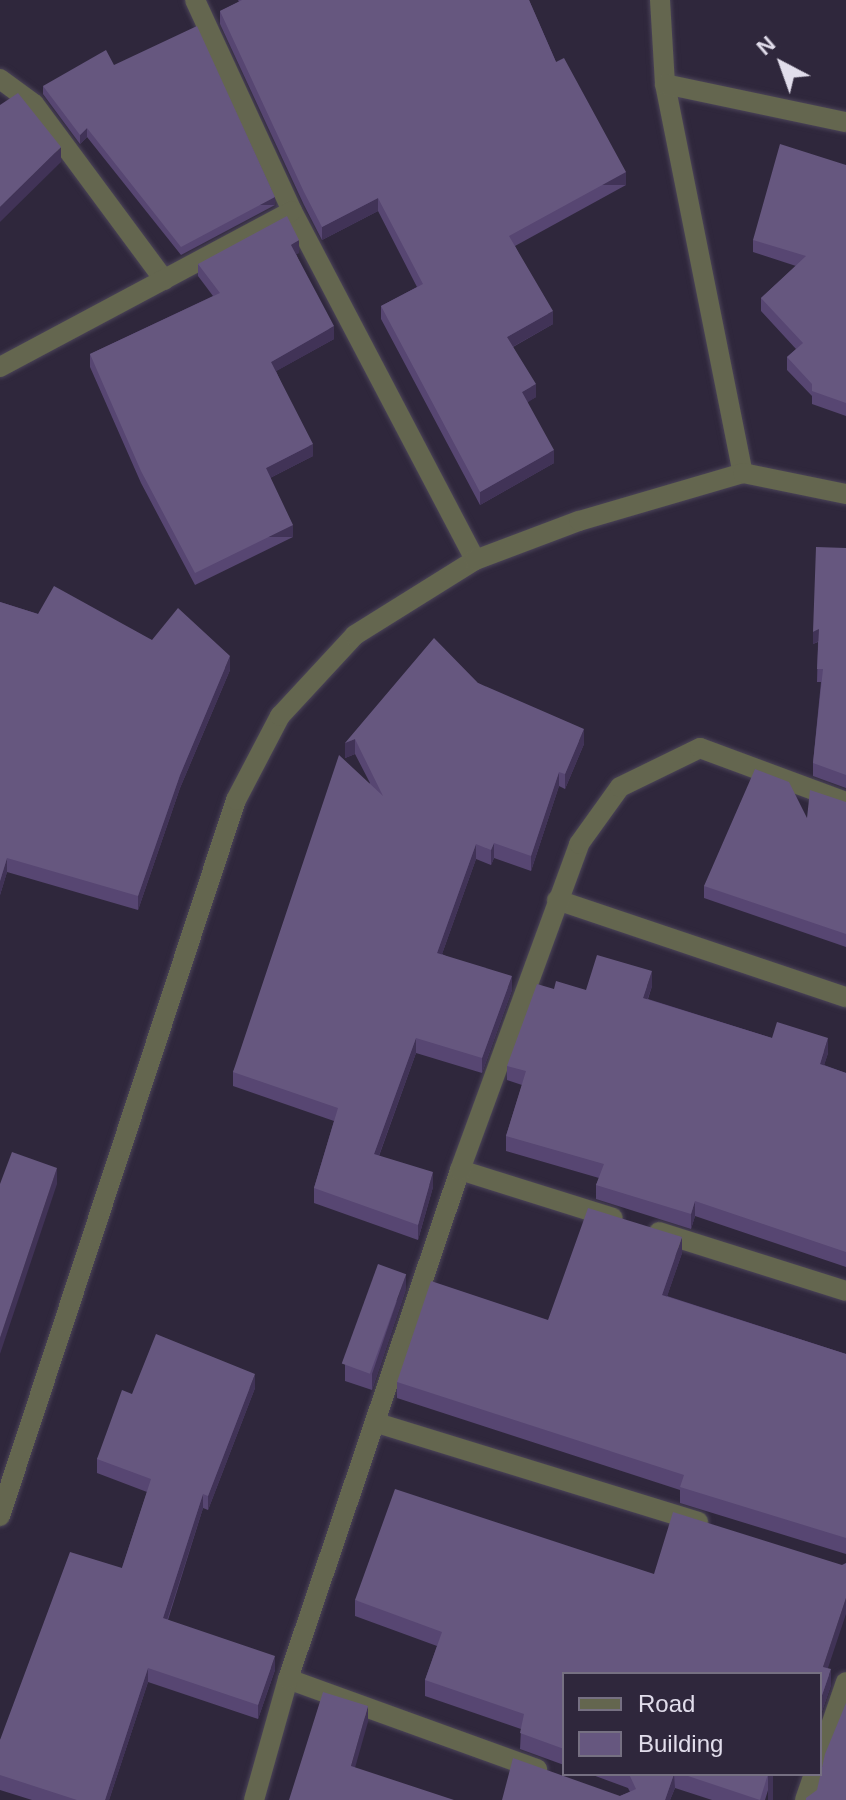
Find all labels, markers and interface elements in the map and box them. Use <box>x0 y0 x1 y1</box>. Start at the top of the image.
north arrow <box>742 24 822 104</box>
text: N <box>752 31 780 60</box>
legend <box>562 1672 822 1776</box>
text: Road <box>638 1690 695 1717</box>
text: Building <box>638 1730 723 1757</box>

